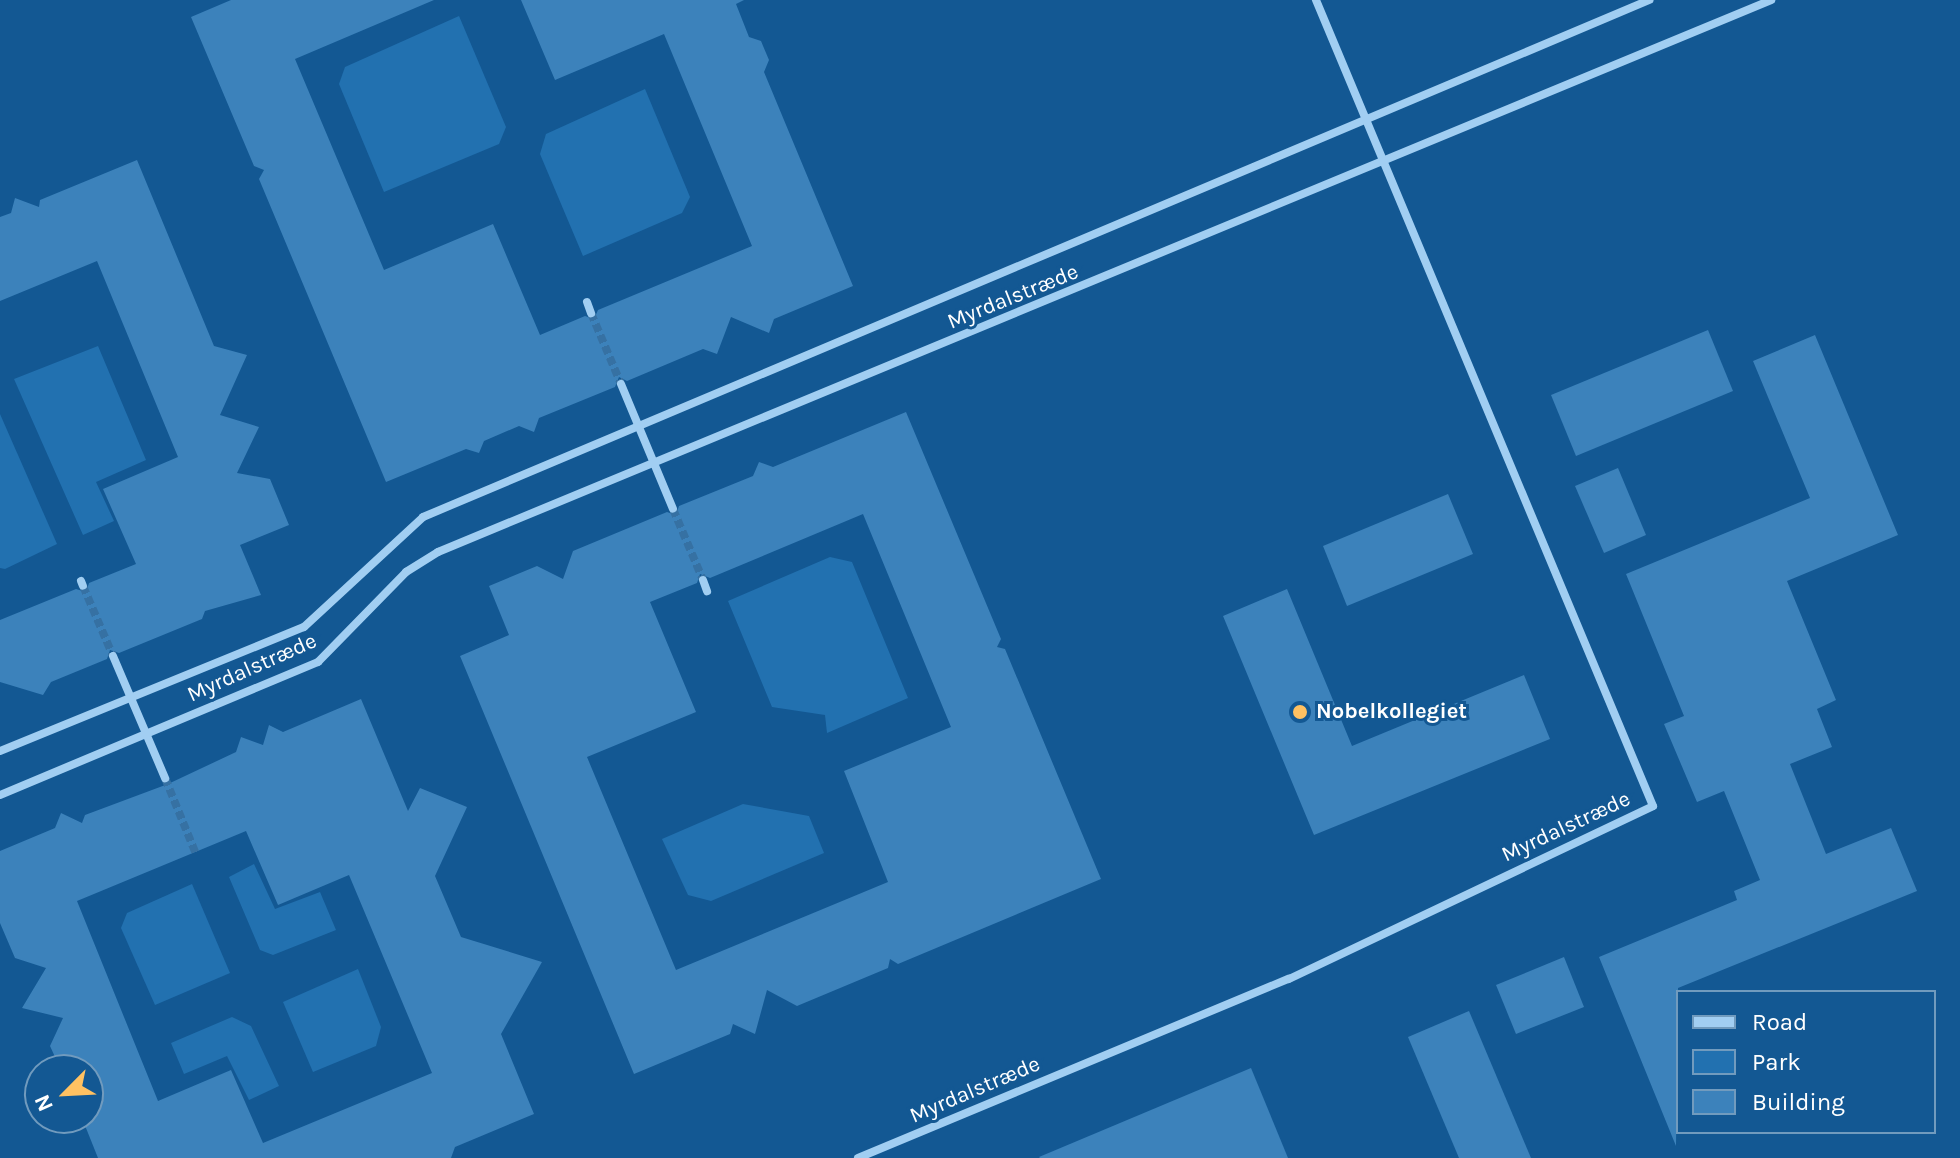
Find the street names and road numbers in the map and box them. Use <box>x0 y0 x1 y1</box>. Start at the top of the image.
street label: Myrdalstræde <box>944 259 1082 335</box>
street label: Myrdalstræde <box>183 628 321 708</box>
street label: Myrdalstræde <box>1497 786 1635 868</box>
street label: Myrdalstræde <box>906 1051 1044 1129</box>

